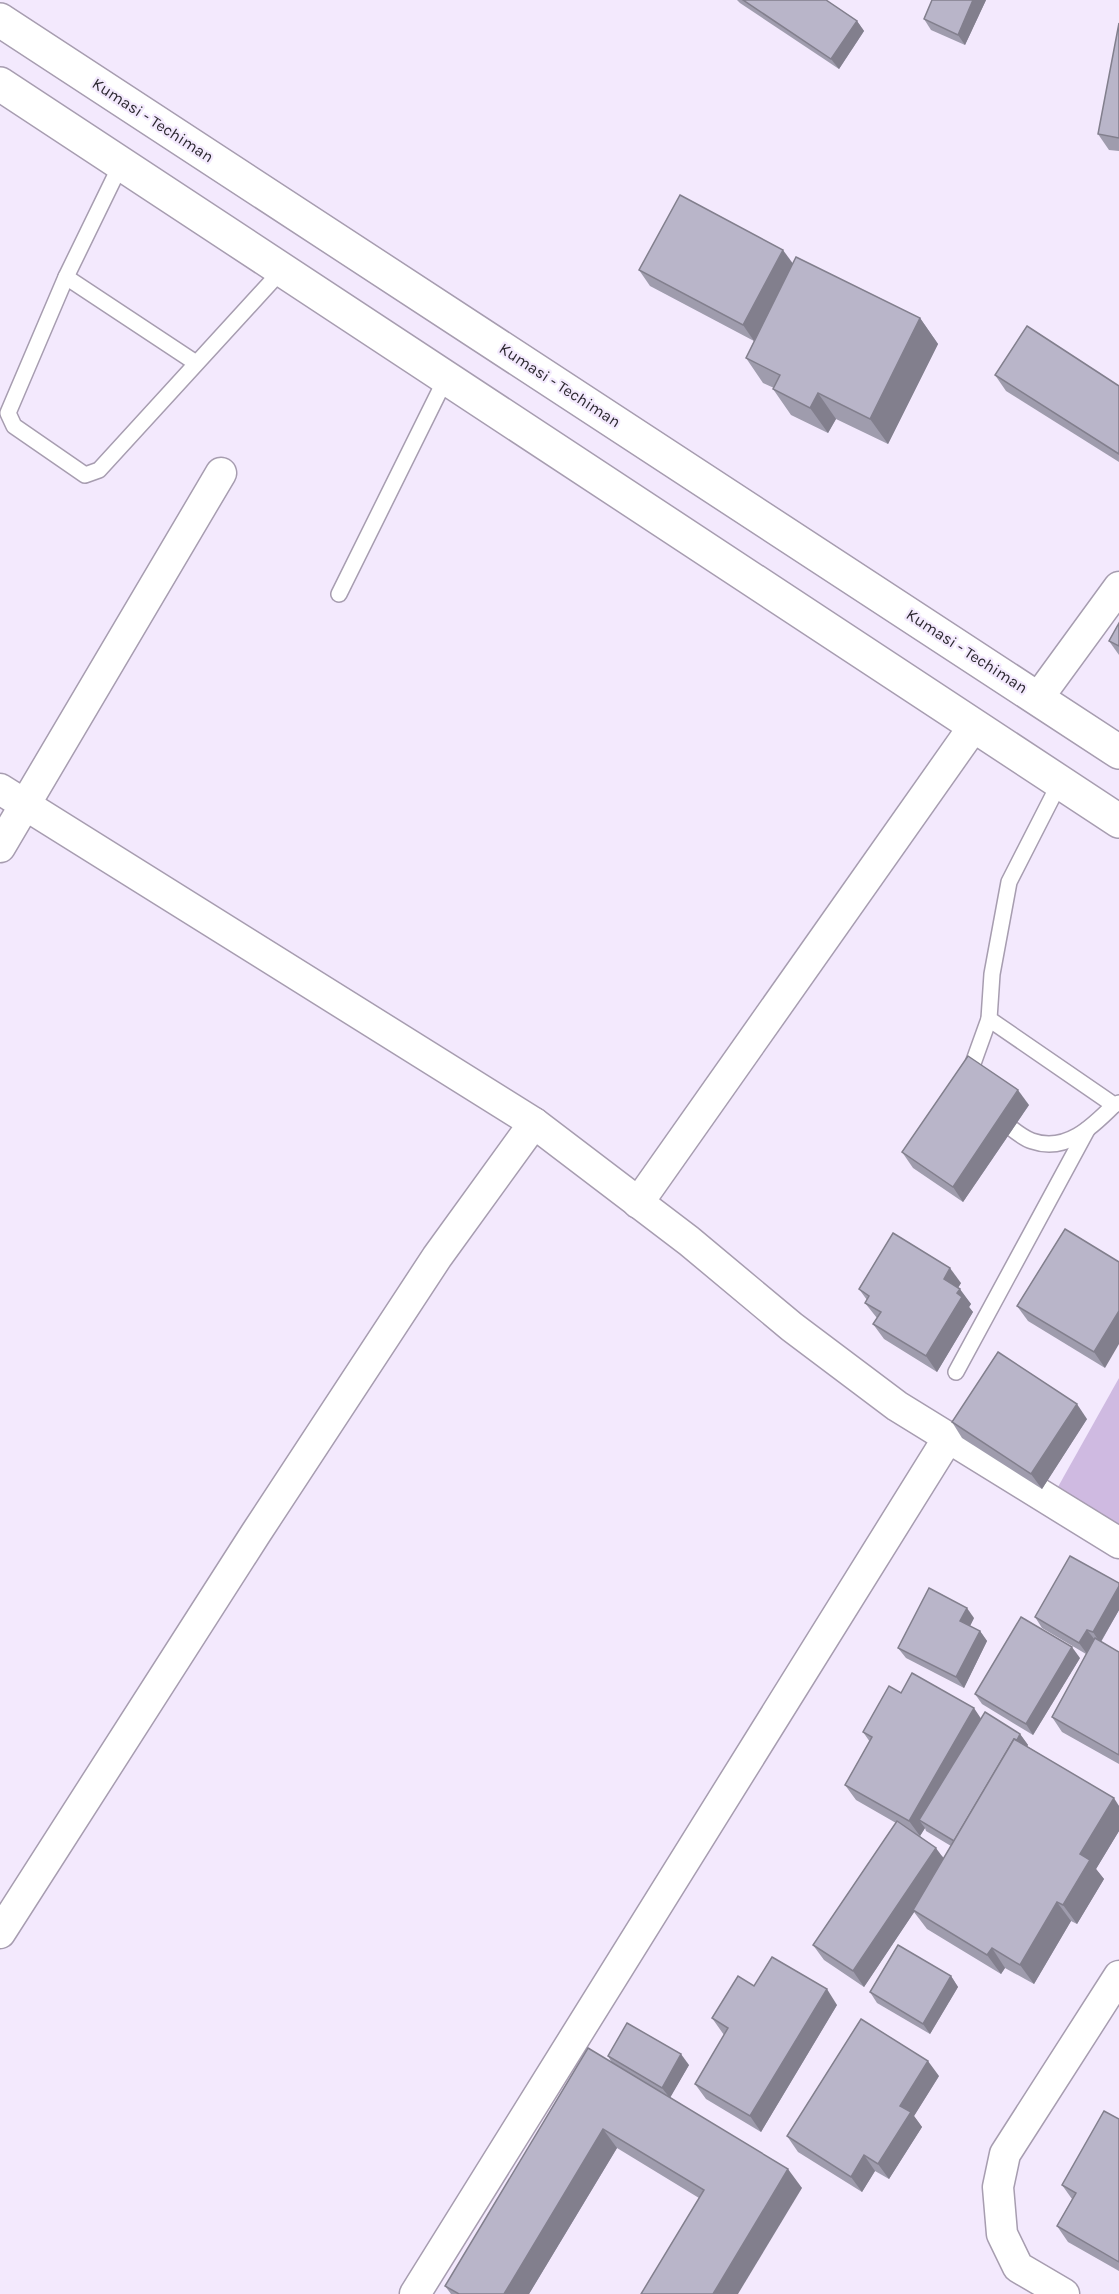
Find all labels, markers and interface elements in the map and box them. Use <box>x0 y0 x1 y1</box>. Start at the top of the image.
street label: Kumasi - Techiman <box>89 74 217 166</box>
street label: Kumasi - Techiman <box>496 339 624 431</box>
street label: Kumasi - Techiman <box>903 605 1031 697</box>

